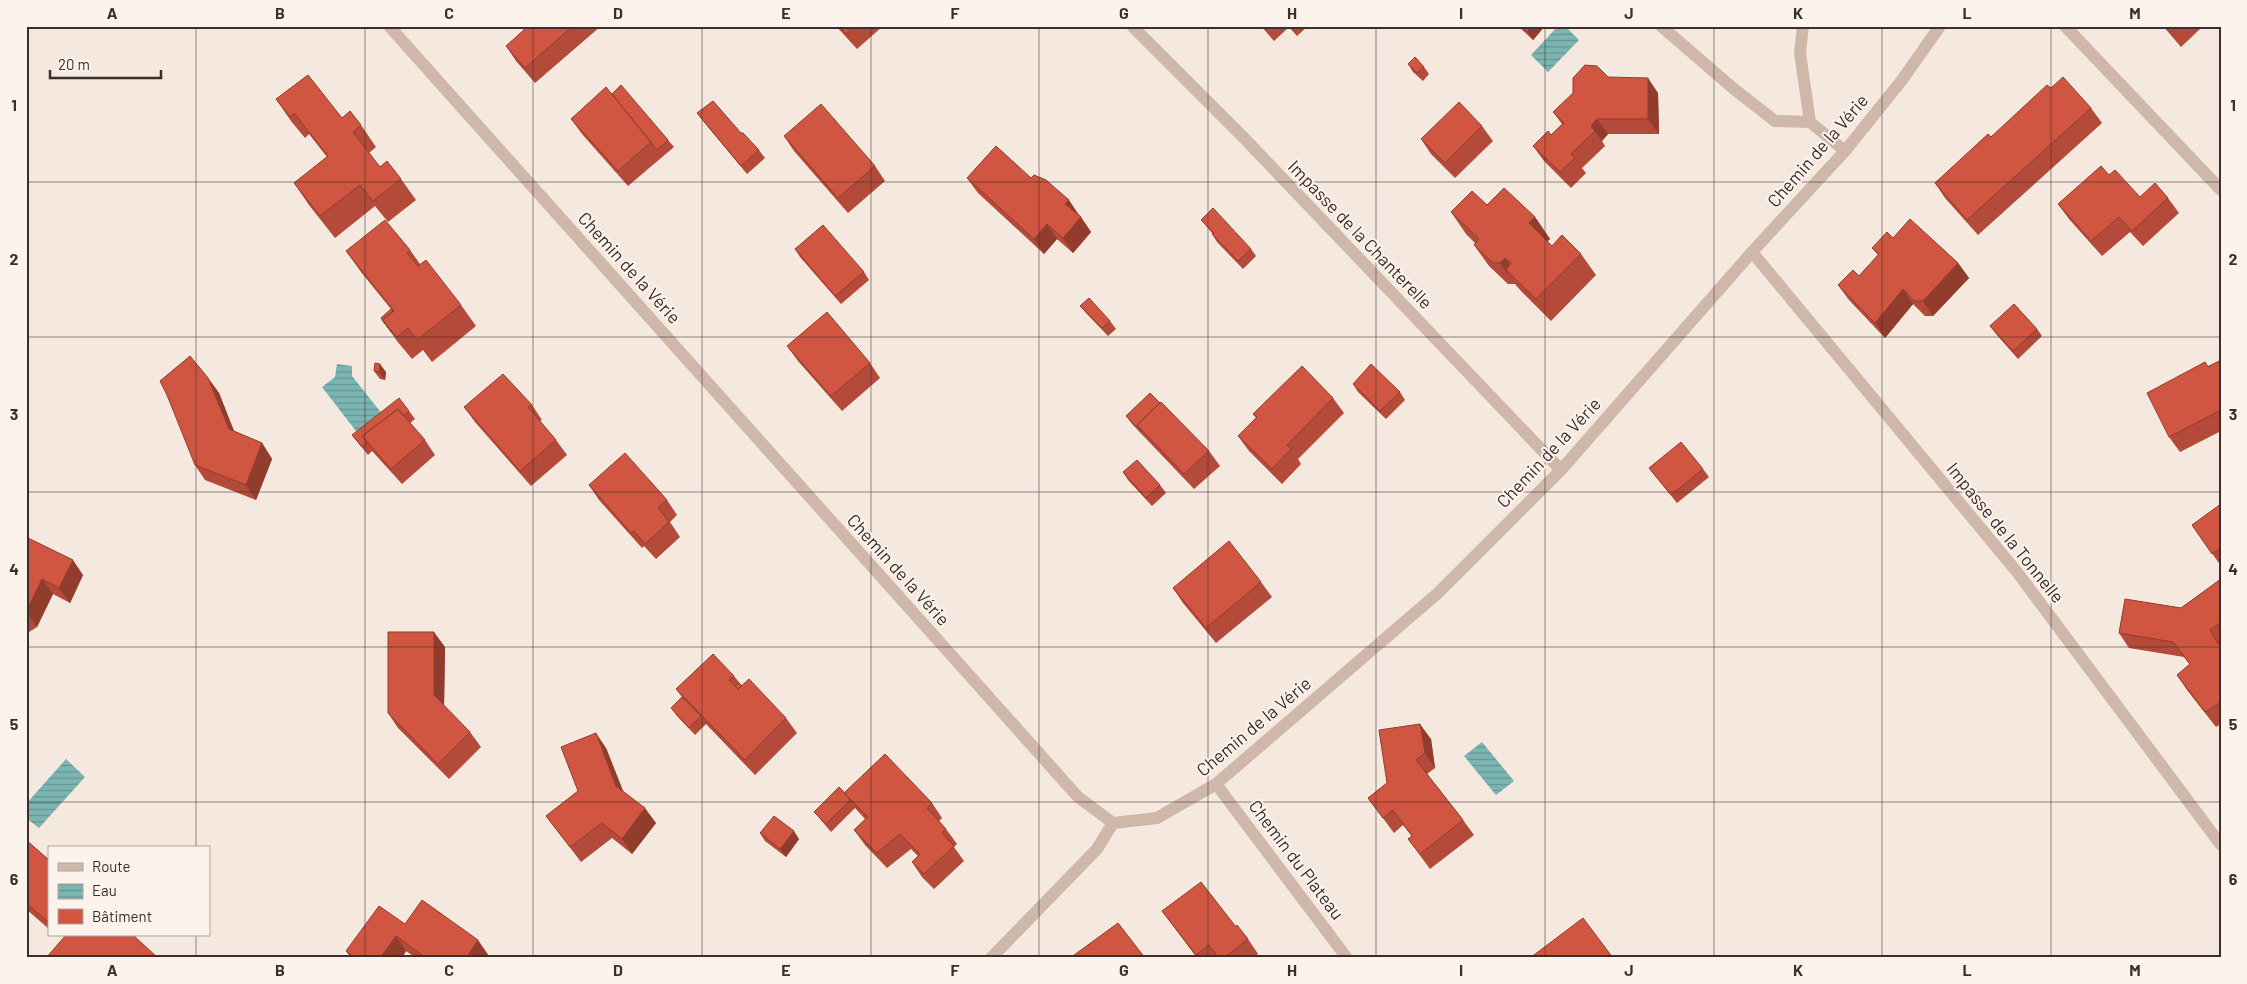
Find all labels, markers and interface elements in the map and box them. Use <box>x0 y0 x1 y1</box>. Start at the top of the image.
text: A <box>107 3 118 22</box>
text: B <box>275 3 285 22</box>
text: C <box>444 3 454 22</box>
text: D <box>613 3 623 22</box>
text: E <box>781 3 791 22</box>
text: F <box>951 3 960 22</box>
text: G <box>1119 3 1129 22</box>
text: H <box>1287 3 1297 22</box>
text: I <box>1459 3 1463 22</box>
text: J <box>1624 3 1634 22</box>
text: K <box>1793 3 1803 22</box>
text: L <box>1962 3 1972 22</box>
text: M <box>2129 3 2141 22</box>
scale bar <box>50 48 161 80</box>
text: 20 m <box>58 55 90 73</box>
street label: Chemin de la Vérie <box>1762 89 1872 211</box>
text: 1 <box>11 95 17 114</box>
text: 1 <box>2230 95 2236 114</box>
street label: Impasse de la Chanterelle <box>1284 155 1437 313</box>
street label: Chemin de la Vérie <box>574 207 686 328</box>
text: 2 <box>10 249 19 268</box>
text: 2 <box>2229 249 2238 268</box>
street label: Chemin de la Vérie <box>1491 393 1605 512</box>
text: 3 <box>10 404 18 423</box>
text: 3 <box>2229 404 2237 423</box>
street label: Impasse de la Tonnelle <box>1942 458 2069 607</box>
street label: Chemin de la Vérie <box>843 509 955 630</box>
text: 4 <box>9 559 19 578</box>
text: 4 <box>2228 559 2238 578</box>
street label: Chemin de la Vérie <box>1192 672 1315 781</box>
text: 5 <box>10 714 19 733</box>
text: 5 <box>2229 714 2238 733</box>
street label: Chemin du Plateau <box>1245 795 1349 924</box>
legend <box>48 846 210 936</box>
text: Route <box>92 857 131 875</box>
text: 6 <box>10 869 19 888</box>
text: 6 <box>2229 869 2238 888</box>
text: Eau <box>92 881 117 899</box>
text: Bâtiment <box>92 907 152 925</box>
text: A <box>107 960 118 979</box>
text: B <box>275 960 285 979</box>
text: C <box>444 960 454 979</box>
text: D <box>613 960 623 979</box>
text: E <box>781 960 791 979</box>
text: F <box>951 960 960 979</box>
text: G <box>1119 960 1129 979</box>
text: H <box>1287 960 1297 979</box>
text: I <box>1459 960 1463 979</box>
text: J <box>1624 960 1634 979</box>
text: K <box>1793 960 1803 979</box>
text: L <box>1962 960 1972 979</box>
text: M <box>2129 960 2141 979</box>

